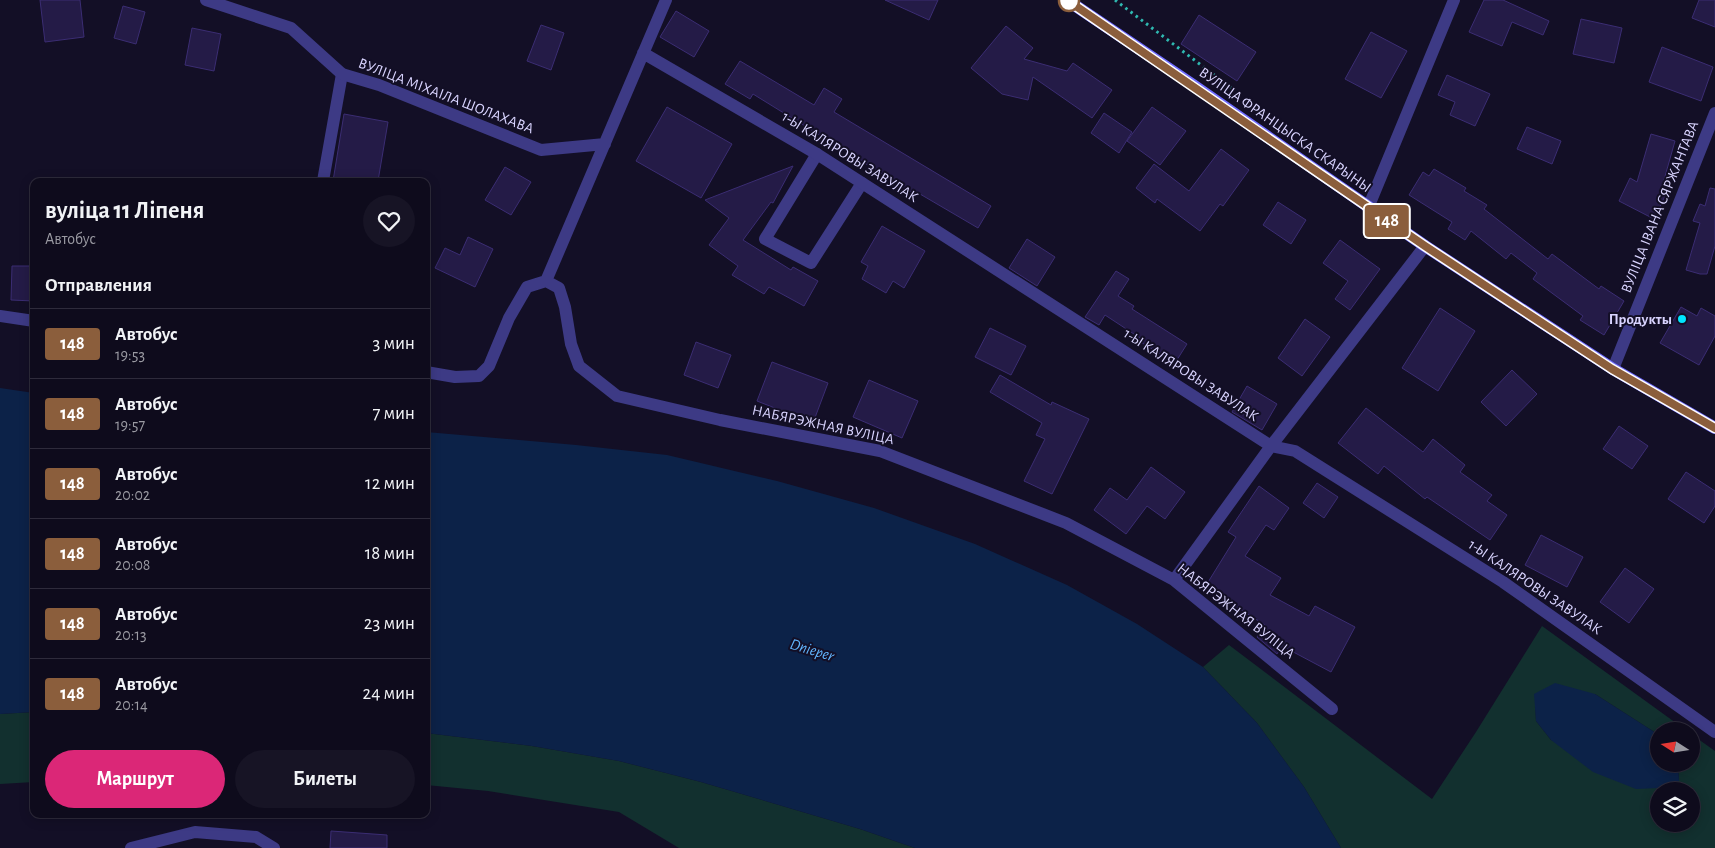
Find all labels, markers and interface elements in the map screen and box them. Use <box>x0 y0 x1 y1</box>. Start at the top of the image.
unlabelled marker <box>1058 0 1080 12</box>
street label: ВУЛІЦА МІХАІЛА ШОЛАХАВА <box>356 56 536 137</box>
street label: ВУЛІЦА ФРАНЦЫСКА СКАРЫНЫ <box>1196 65 1374 195</box>
street label: 1-Ы КАЛЯРОВЫ ЗАВУЛАК <box>779 109 921 205</box>
street label: ВУЛІЦА ІВАНА СЯРЖАНТАВА <box>1619 119 1702 295</box>
button: heart <box>363 195 415 247</box>
text: вуліца 11 Ліпеня <box>45 199 204 223</box>
line badge: 148 <box>1358 205 1416 237</box>
text: 148 <box>1375 212 1399 230</box>
text: Автобус <box>45 231 96 247</box>
text: Отправления <box>45 276 152 295</box>
place label: Продукты <box>1609 312 1672 327</box>
marker: Продукты <box>1676 313 1688 325</box>
text: Автобус <box>115 325 178 344</box>
street label: 1-Ы КАЛЯРОВЫ ЗАВУЛАК <box>1121 326 1261 424</box>
text: 3 мин <box>372 334 415 353</box>
text: 148 <box>60 335 85 353</box>
text: 19:53 <box>115 347 145 363</box>
text: Автобус <box>115 395 178 414</box>
street label: НАБЯРЭЖНАЯ ВУЛІЦА <box>751 403 896 447</box>
text: 7 мин <box>372 404 415 423</box>
text: 148 <box>60 405 85 423</box>
text: 19:57 <box>115 417 145 433</box>
text: Автобус <box>115 465 178 484</box>
text: 12 мин <box>365 474 415 493</box>
text: 148 <box>60 475 85 493</box>
text: 20:02 <box>115 487 150 503</box>
text: Автобус <box>115 535 178 554</box>
street label: 1-Ы КАЛЯРОВЫ ЗАВУЛАК <box>1465 537 1605 637</box>
text: 18 мин <box>365 544 415 563</box>
text: 148 <box>60 545 85 563</box>
text: 20:08 <box>115 557 150 573</box>
street label: НАБЯРЭЖНАЯ ВУЛІЦА <box>1174 561 1298 662</box>
text: Автобус <box>115 605 178 624</box>
text: 23 мин <box>364 614 415 633</box>
text: 148 <box>60 615 85 633</box>
text: 20:13 <box>115 627 147 643</box>
water label: Dnieper <box>788 636 837 665</box>
text: Автобус <box>115 675 178 694</box>
text: 24 мин <box>363 684 415 703</box>
text: 148 <box>60 685 85 703</box>
text: 20:14 <box>115 697 148 713</box>
north arrow <box>1650 722 1700 772</box>
map controls <box>1650 722 1700 832</box>
button: Маршрут <box>45 750 225 808</box>
button: Билеты <box>235 750 415 808</box>
button: layers <box>1650 782 1700 832</box>

